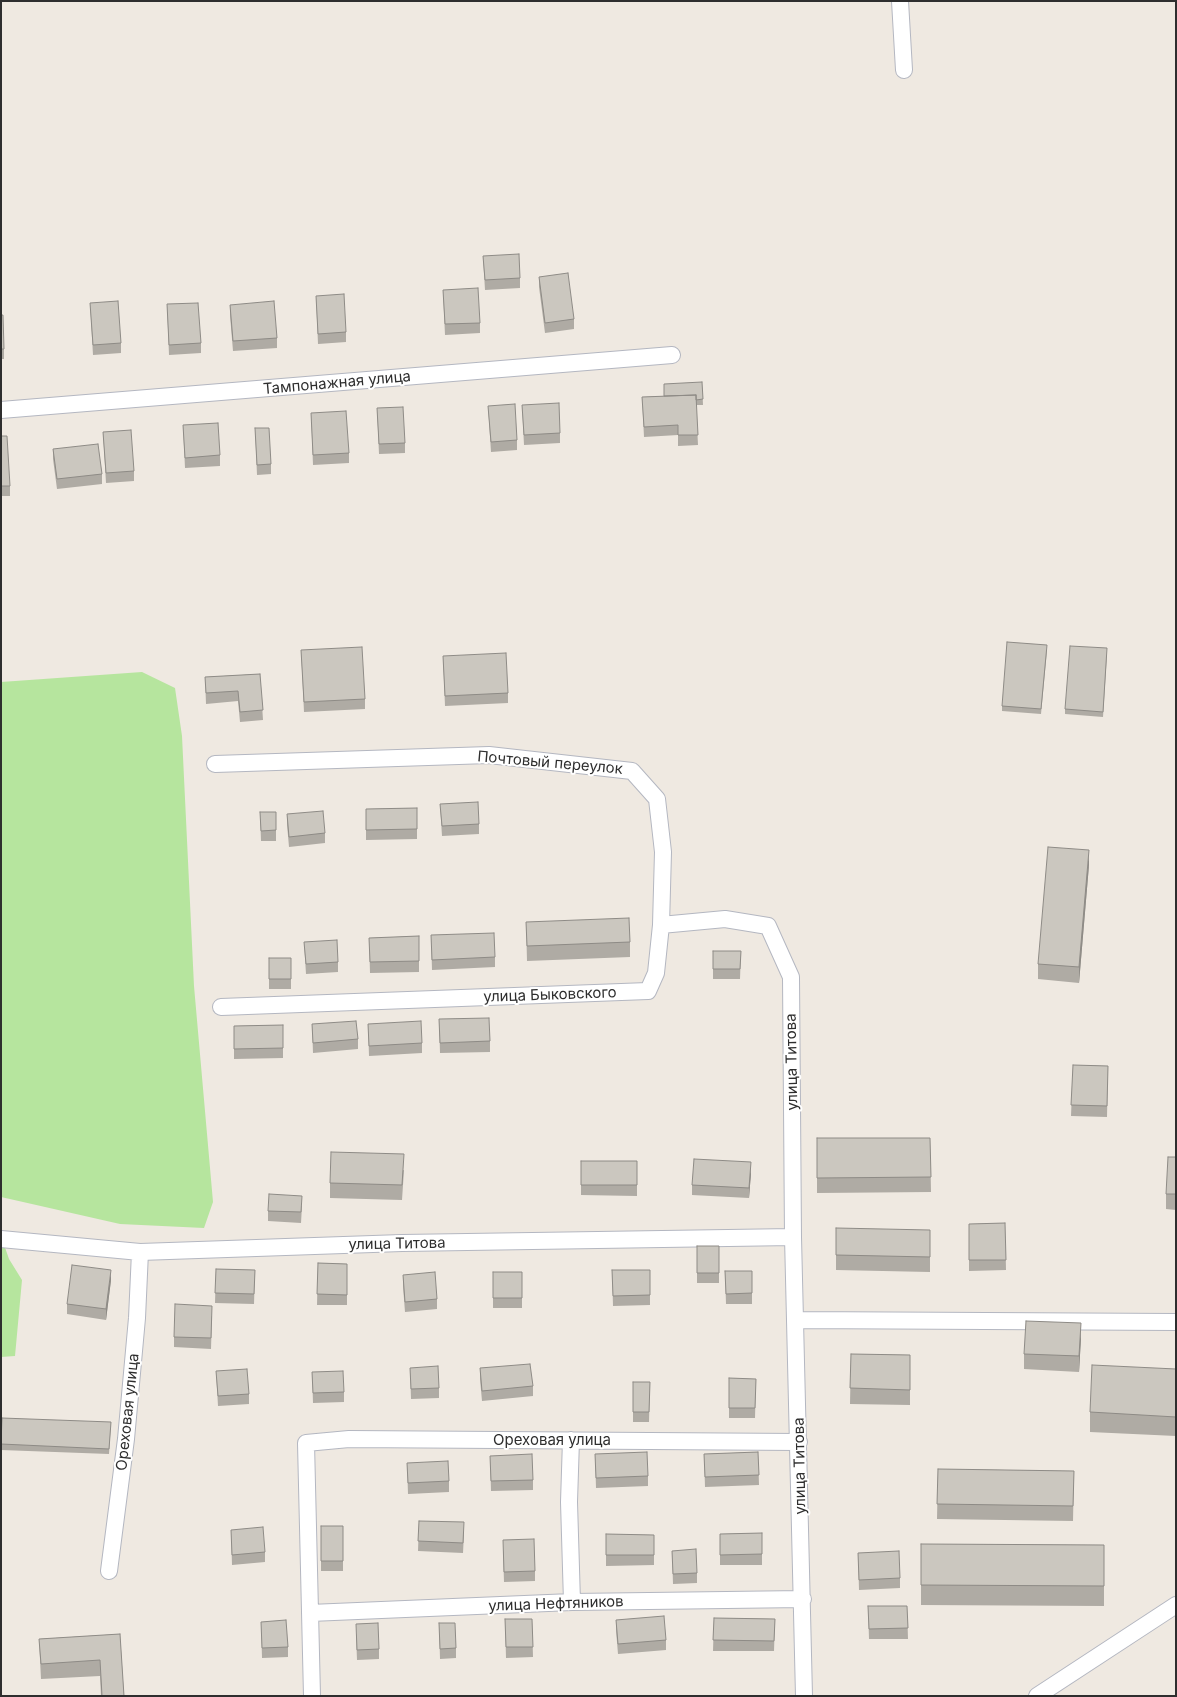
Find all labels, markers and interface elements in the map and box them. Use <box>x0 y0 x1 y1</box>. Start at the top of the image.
street label: Тампонажная улица <box>262 368 412 398</box>
street label: Почтовый переулок <box>476 748 624 778</box>
street label: улица Быковского <box>483 984 617 1006</box>
street label: улица Титова <box>782 1013 802 1111</box>
street label: улица Титова <box>348 1234 446 1254</box>
street label: Ореховая улица <box>113 1352 143 1472</box>
street label: улица Титова <box>790 1417 810 1515</box>
street label: Ореховая улица <box>493 1431 611 1449</box>
street label: улица Нефтяников <box>488 1593 624 1615</box>

